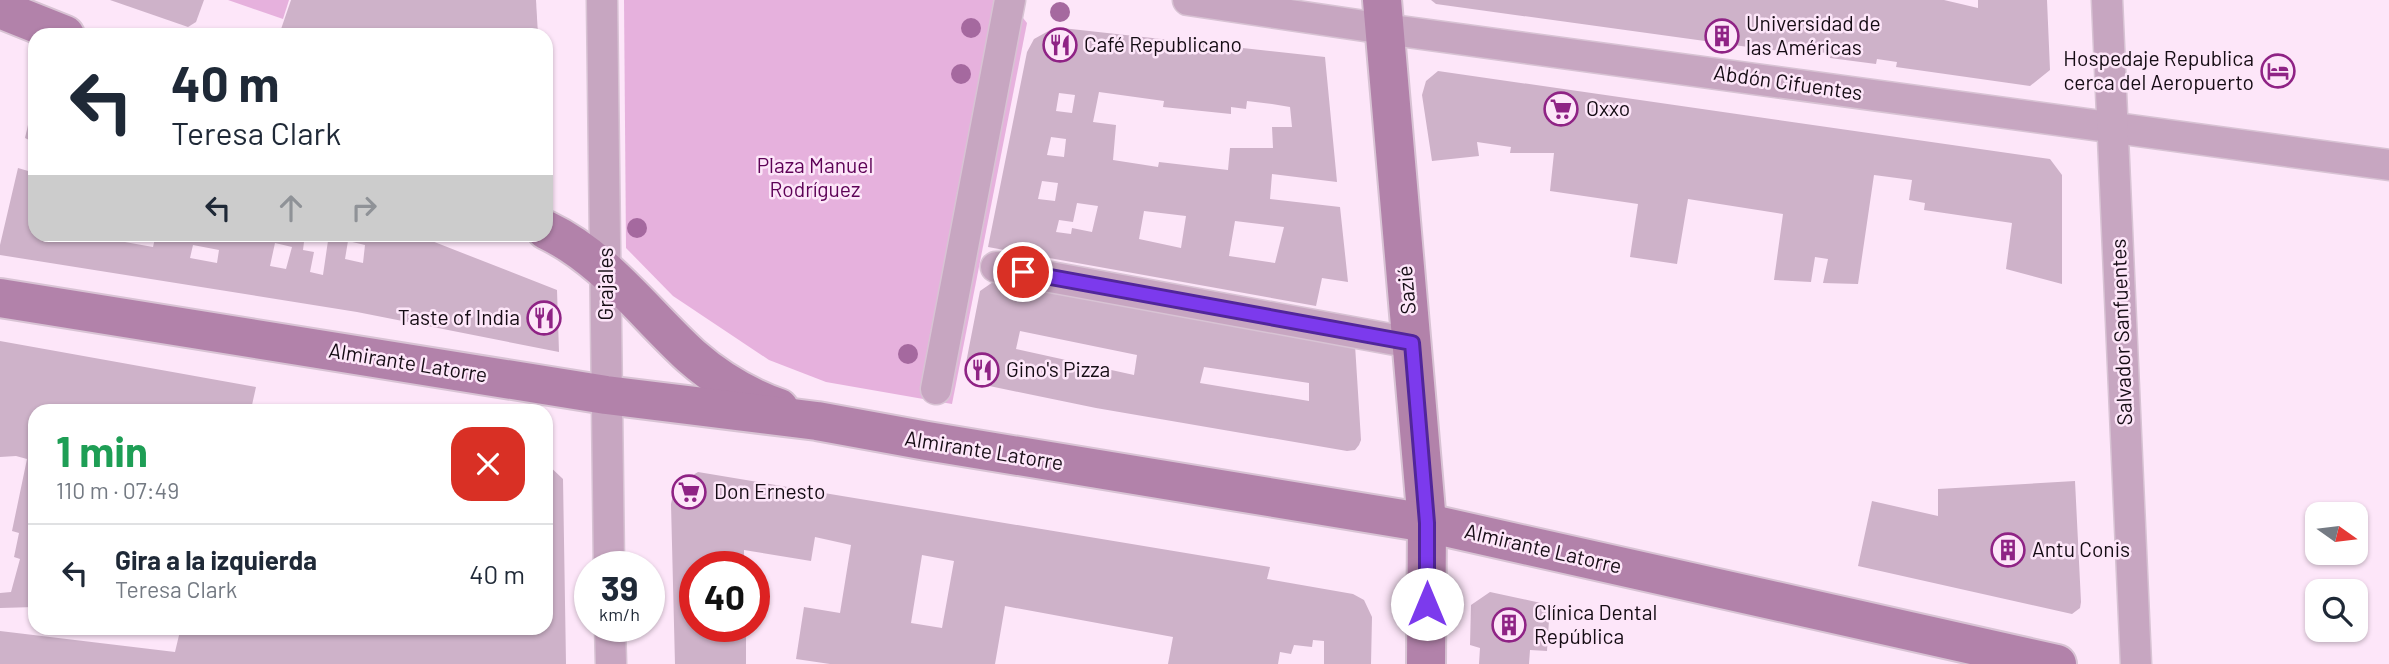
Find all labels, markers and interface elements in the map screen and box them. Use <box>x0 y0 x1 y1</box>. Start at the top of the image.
place label: Universidad de las Américas <box>1746 10 1881 59</box>
building icon: Universidad de las Américas <box>1703 17 1741 55</box>
restaurant icon: Café Republicano <box>1041 26 1079 64</box>
place label: Café Republicano <box>1084 31 1242 56</box>
place label: Hospedaje Republica cerca del Aeropuerto <box>2063 45 2254 94</box>
hotel icon: Hospedaje Republica cerca del Aeropuerto <box>2259 52 2297 90</box>
text: 40 m <box>171 53 279 112</box>
icon: left <box>56 56 147 147</box>
street label: Abdón Cifuentes <box>1712 59 1864 104</box>
supermarket icon: Oxxo <box>1542 90 1580 128</box>
place label: Oxxo <box>1586 95 1630 120</box>
text: Teresa Clark <box>171 113 341 151</box>
park label: Plaza Manuel Rodríguez <box>757 152 873 201</box>
icon: left <box>199 189 237 227</box>
icon: ahead <box>272 189 310 227</box>
icon: right <box>345 189 383 227</box>
street label: Salvador Sanfuentes <box>2105 238 2136 426</box>
pin <box>993 242 1053 302</box>
street label: Grajales <box>592 247 617 321</box>
icon: arrive <box>1004 253 1042 291</box>
street label: Sazié <box>1391 265 1420 316</box>
restaurant icon: Taste of India <box>525 299 563 337</box>
place label: Taste of India <box>398 304 520 329</box>
street label: Almirante Latorre <box>327 337 489 386</box>
restaurant icon: Gino's Pizza <box>963 351 1001 389</box>
place label: Gino's Pizza <box>1006 356 1110 381</box>
text: 1 min <box>56 425 148 475</box>
street label: Almirante Latorre <box>903 425 1065 474</box>
button: close <box>451 427 525 501</box>
supermarket icon: Don Ernesto <box>670 473 708 511</box>
text: 110 m · 07:49 <box>56 476 179 504</box>
place label: Don Ernesto <box>714 478 825 503</box>
north arrow <box>2305 502 2368 565</box>
map controls <box>2305 502 2368 642</box>
street label: Almirante Latorre <box>1462 517 1624 578</box>
building icon: Antu Conis <box>1989 531 2027 569</box>
place label: Antu Conis <box>2032 536 2130 561</box>
text: Gira a la izquierda <box>115 544 317 575</box>
speed limit sign: 40 <box>679 551 770 642</box>
icon: left <box>56 554 94 592</box>
text: 40 m <box>469 558 525 589</box>
text: 39 <box>601 566 638 608</box>
position arrow <box>1390 567 1464 641</box>
text: Teresa Clark <box>115 575 237 603</box>
button: search <box>2305 579 2368 642</box>
place label: Clínica Dental República <box>1534 599 1657 648</box>
text: km/h <box>599 603 640 625</box>
building icon: Clínica Dental República <box>1490 606 1528 644</box>

